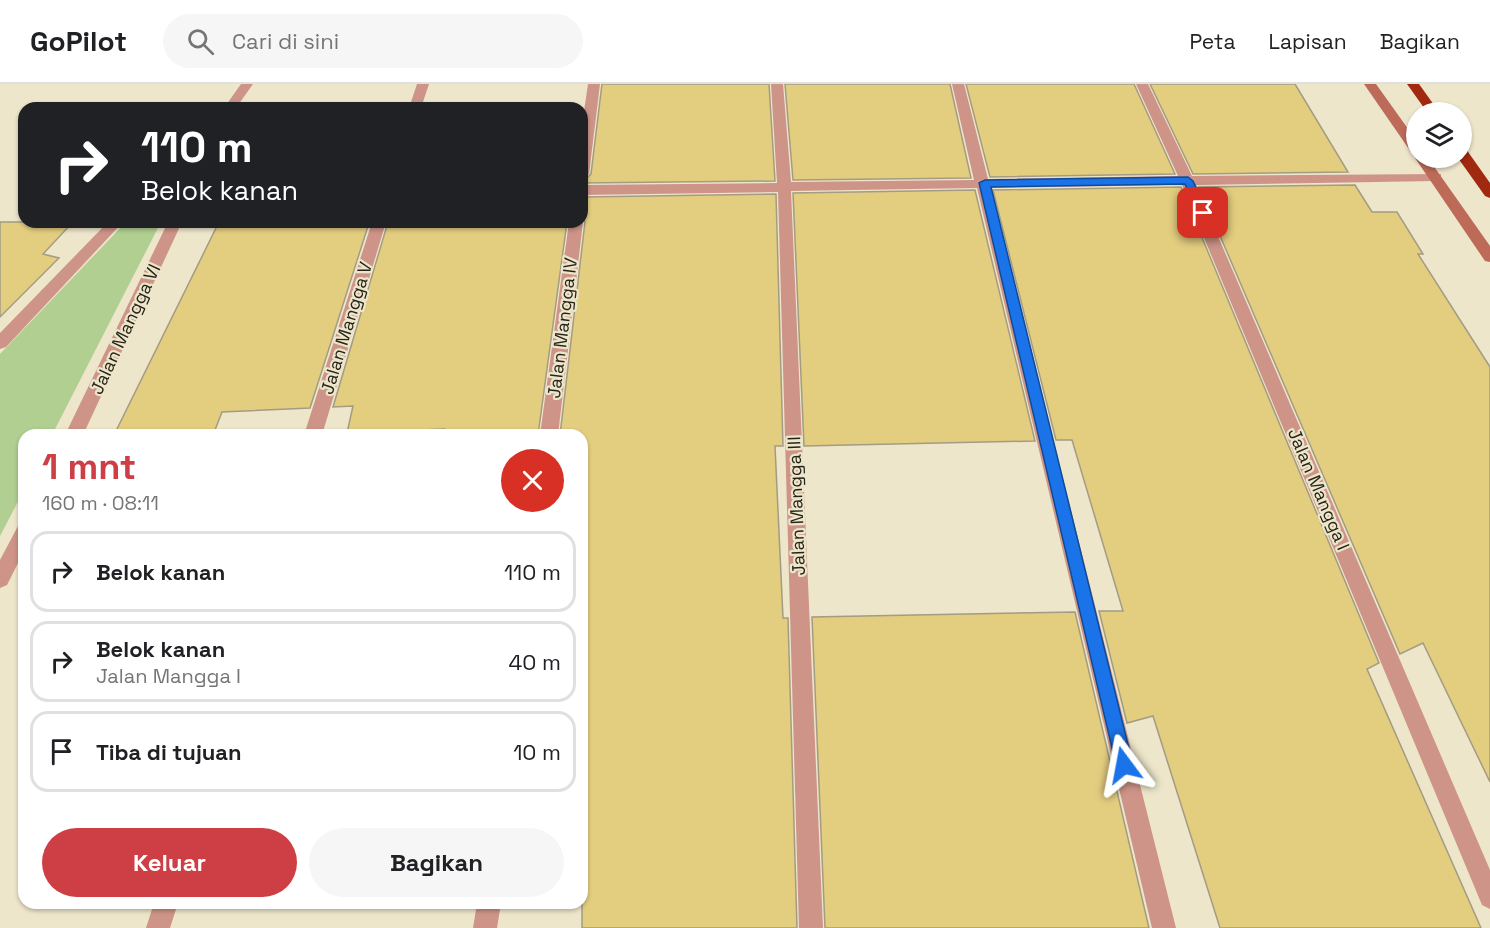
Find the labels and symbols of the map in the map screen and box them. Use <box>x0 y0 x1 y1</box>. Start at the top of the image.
pin <box>1177 187 1228 238</box>
street label: Jalan Mangga IV <box>542 256 582 400</box>
street label: Jalan Mangga V <box>315 259 377 397</box>
street label: Jalan Mangga VI <box>85 260 165 398</box>
street label: Jalan Mangga I <box>1283 424 1355 554</box>
street label: Jalan Mangga III <box>782 436 810 576</box>
position arrow <box>1092 733 1156 797</box>

